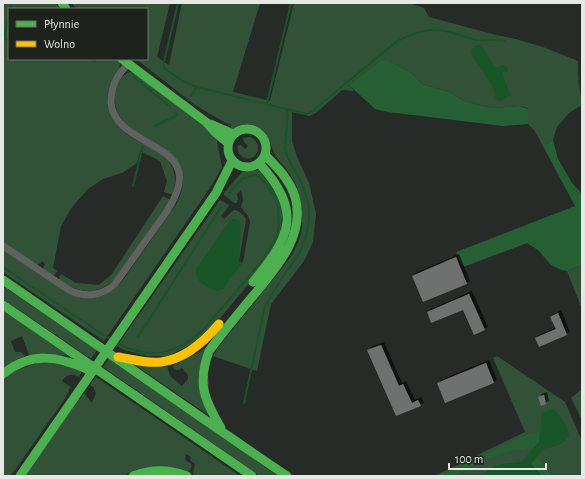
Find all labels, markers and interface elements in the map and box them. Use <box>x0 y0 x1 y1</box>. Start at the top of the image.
legend <box>8 8 148 60</box>
text: Płynnie <box>44 18 79 31</box>
text: Wolno <box>44 38 75 50</box>
scale bar <box>449 445 546 471</box>
text: 100 m <box>455 453 483 465</box>

